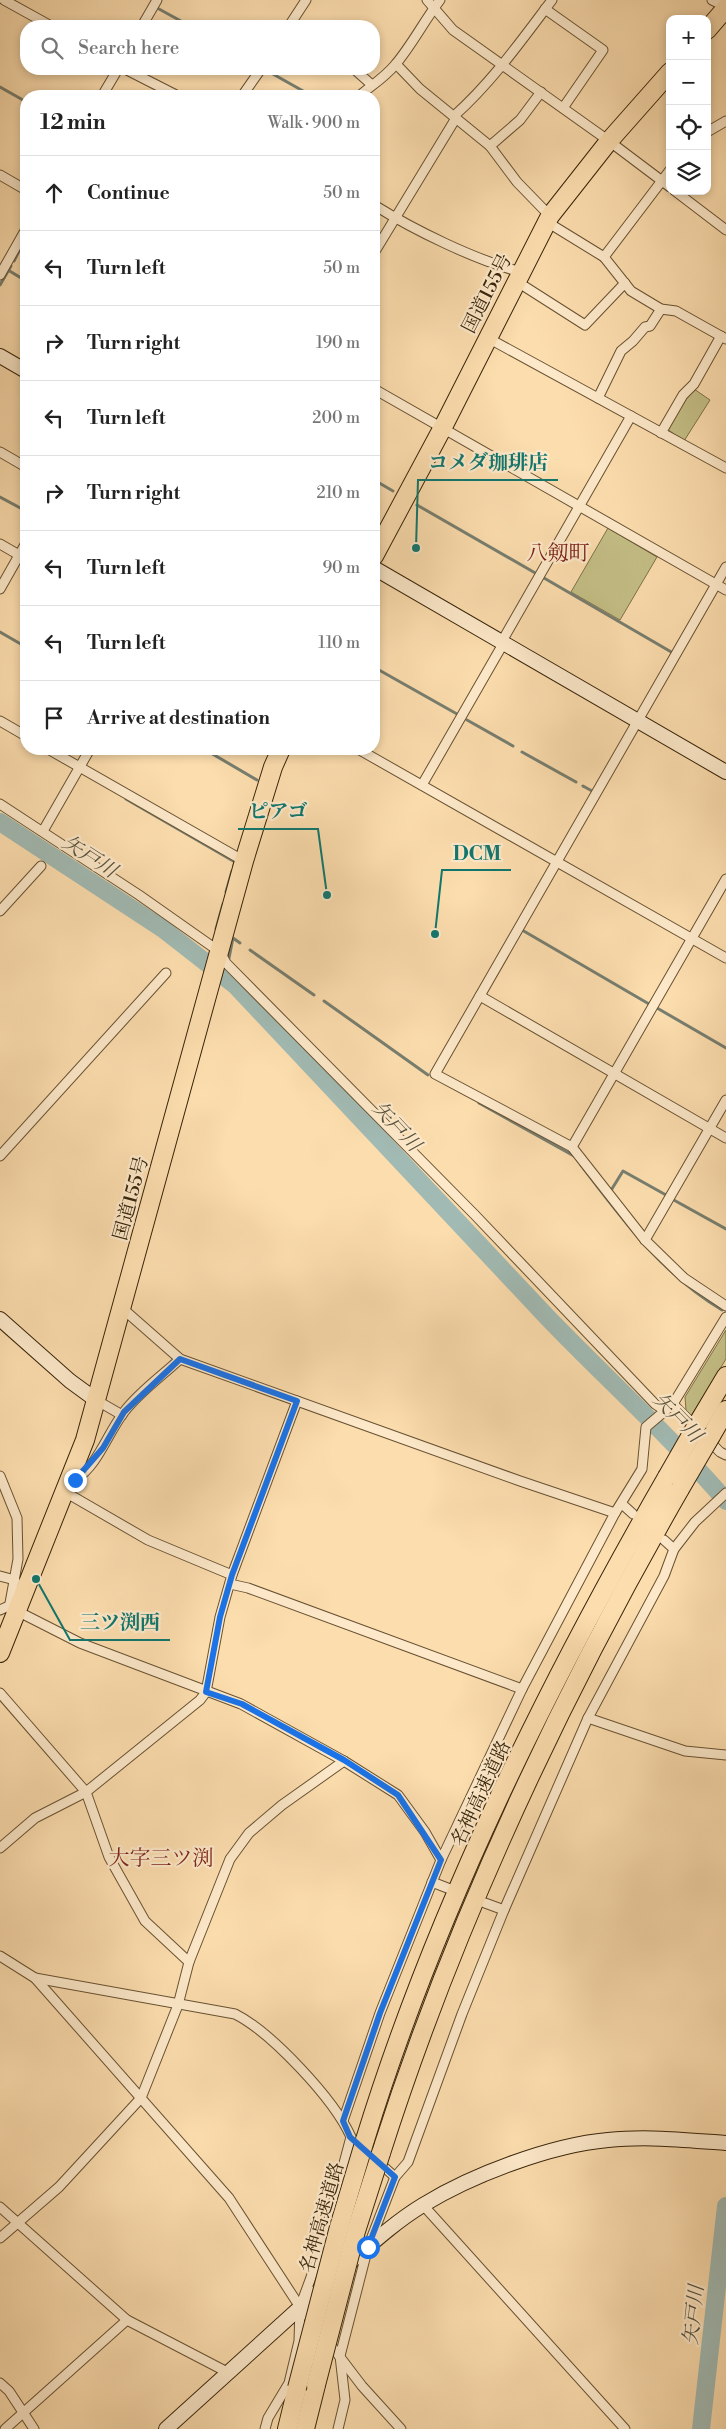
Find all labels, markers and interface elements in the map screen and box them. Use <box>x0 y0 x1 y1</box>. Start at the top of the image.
map controls <box>666 15 711 195</box>
button: + <box>666 15 711 60</box>
search box <box>20 20 380 75</box>
icon: search <box>38 34 66 62</box>
text: Search here <box>78 36 179 60</box>
button: − <box>666 60 711 105</box>
button: locate <box>666 105 711 150</box>
text: 12 min <box>40 110 106 136</box>
text: Walk · 900 m <box>268 113 360 133</box>
button: layers <box>666 150 711 195</box>
icon: ahead <box>40 179 68 207</box>
text: Continue <box>87 181 170 205</box>
text: 50 m <box>323 183 360 203</box>
street label: 国道155号 <box>457 250 517 337</box>
icon: left <box>40 254 68 282</box>
text: Turn left <box>87 256 166 280</box>
text: 50 m <box>323 258 360 278</box>
icon: right <box>40 329 68 357</box>
text: Turn right <box>87 331 180 355</box>
text: 190 m <box>316 333 360 353</box>
icon: left <box>40 404 68 432</box>
text: Turn left <box>87 406 166 430</box>
text: 200 m <box>312 408 360 428</box>
callout: コメダ珈琲店 <box>418 445 558 480</box>
text: コメダ珈琲店 <box>428 451 548 476</box>
icon: right <box>40 479 68 507</box>
text: Turn right <box>87 481 180 505</box>
text: 210 m <box>316 483 360 503</box>
district label: 八剱町 <box>527 541 590 567</box>
icon: left <box>40 554 68 582</box>
text: Turn left <box>87 556 166 580</box>
text: 90 m <box>322 558 360 578</box>
icon: left <box>40 629 68 657</box>
text: Turn left <box>87 631 166 655</box>
text: 110 m <box>318 633 360 653</box>
icon: arrive <box>40 704 68 732</box>
text: Arrive at destination <box>87 706 270 730</box>
callout: ピアゴ <box>238 794 318 829</box>
text: ピアゴ <box>249 800 308 825</box>
water label: 矢戸川 <box>57 830 123 885</box>
callout: DCM <box>442 835 511 870</box>
text: DCM <box>453 842 502 867</box>
water label: 矢戸川 <box>366 1097 427 1159</box>
street label: 国道155号 <box>108 1154 154 1243</box>
water label: 矢戸川 <box>647 1388 708 1450</box>
route end <box>64 1469 87 1492</box>
callout: 三ツ渕西 <box>70 1605 170 1640</box>
text: 三ツ渕西 <box>80 1611 160 1636</box>
street label: 名神高速道路 <box>446 1737 516 1850</box>
district label: 大字三ツ渕 <box>109 1846 214 1872</box>
street label: 名神高速道路 <box>295 2159 349 2275</box>
route start <box>357 2236 380 2259</box>
water label: 矢戸川 <box>679 2282 710 2346</box>

